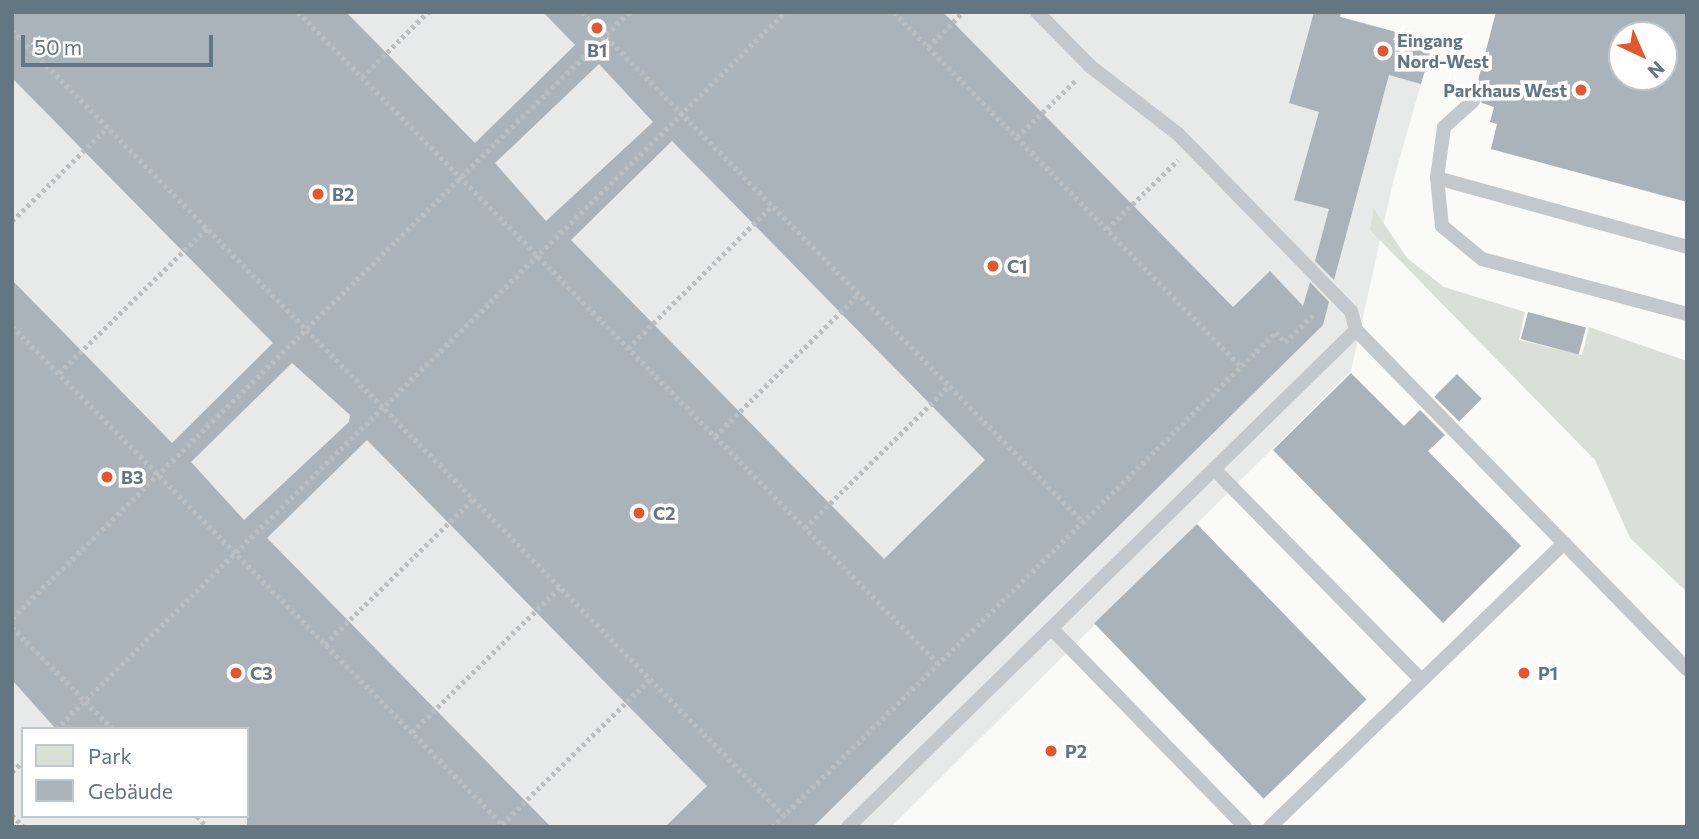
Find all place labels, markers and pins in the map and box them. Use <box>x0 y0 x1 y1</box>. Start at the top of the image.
marker: B1 <box>589 20 605 36</box>
place label: Eingang Nord-West <box>1397 30 1489 72</box>
place label: B1 <box>587 39 607 61</box>
marker: Eingang Nord-West <box>1375 43 1391 59</box>
place label: Parkhaus West <box>1443 79 1567 101</box>
marker: Parkhaus West <box>1573 82 1589 98</box>
place label: B2 <box>332 183 354 205</box>
marker: B2 <box>310 186 326 202</box>
place label: C1 <box>1007 255 1027 277</box>
marker: C1 <box>985 258 1001 274</box>
place label: B3 <box>121 466 143 488</box>
marker: B3 <box>99 469 115 485</box>
place label: C2 <box>653 502 676 524</box>
marker: C2 <box>631 505 647 521</box>
place label: C3 <box>250 662 273 684</box>
place label: P1 <box>1538 662 1558 684</box>
marker: C3 <box>228 665 244 681</box>
marker: P1 <box>1516 665 1532 681</box>
place label: P2 <box>1065 740 1087 762</box>
marker: P2 <box>1043 743 1059 759</box>

